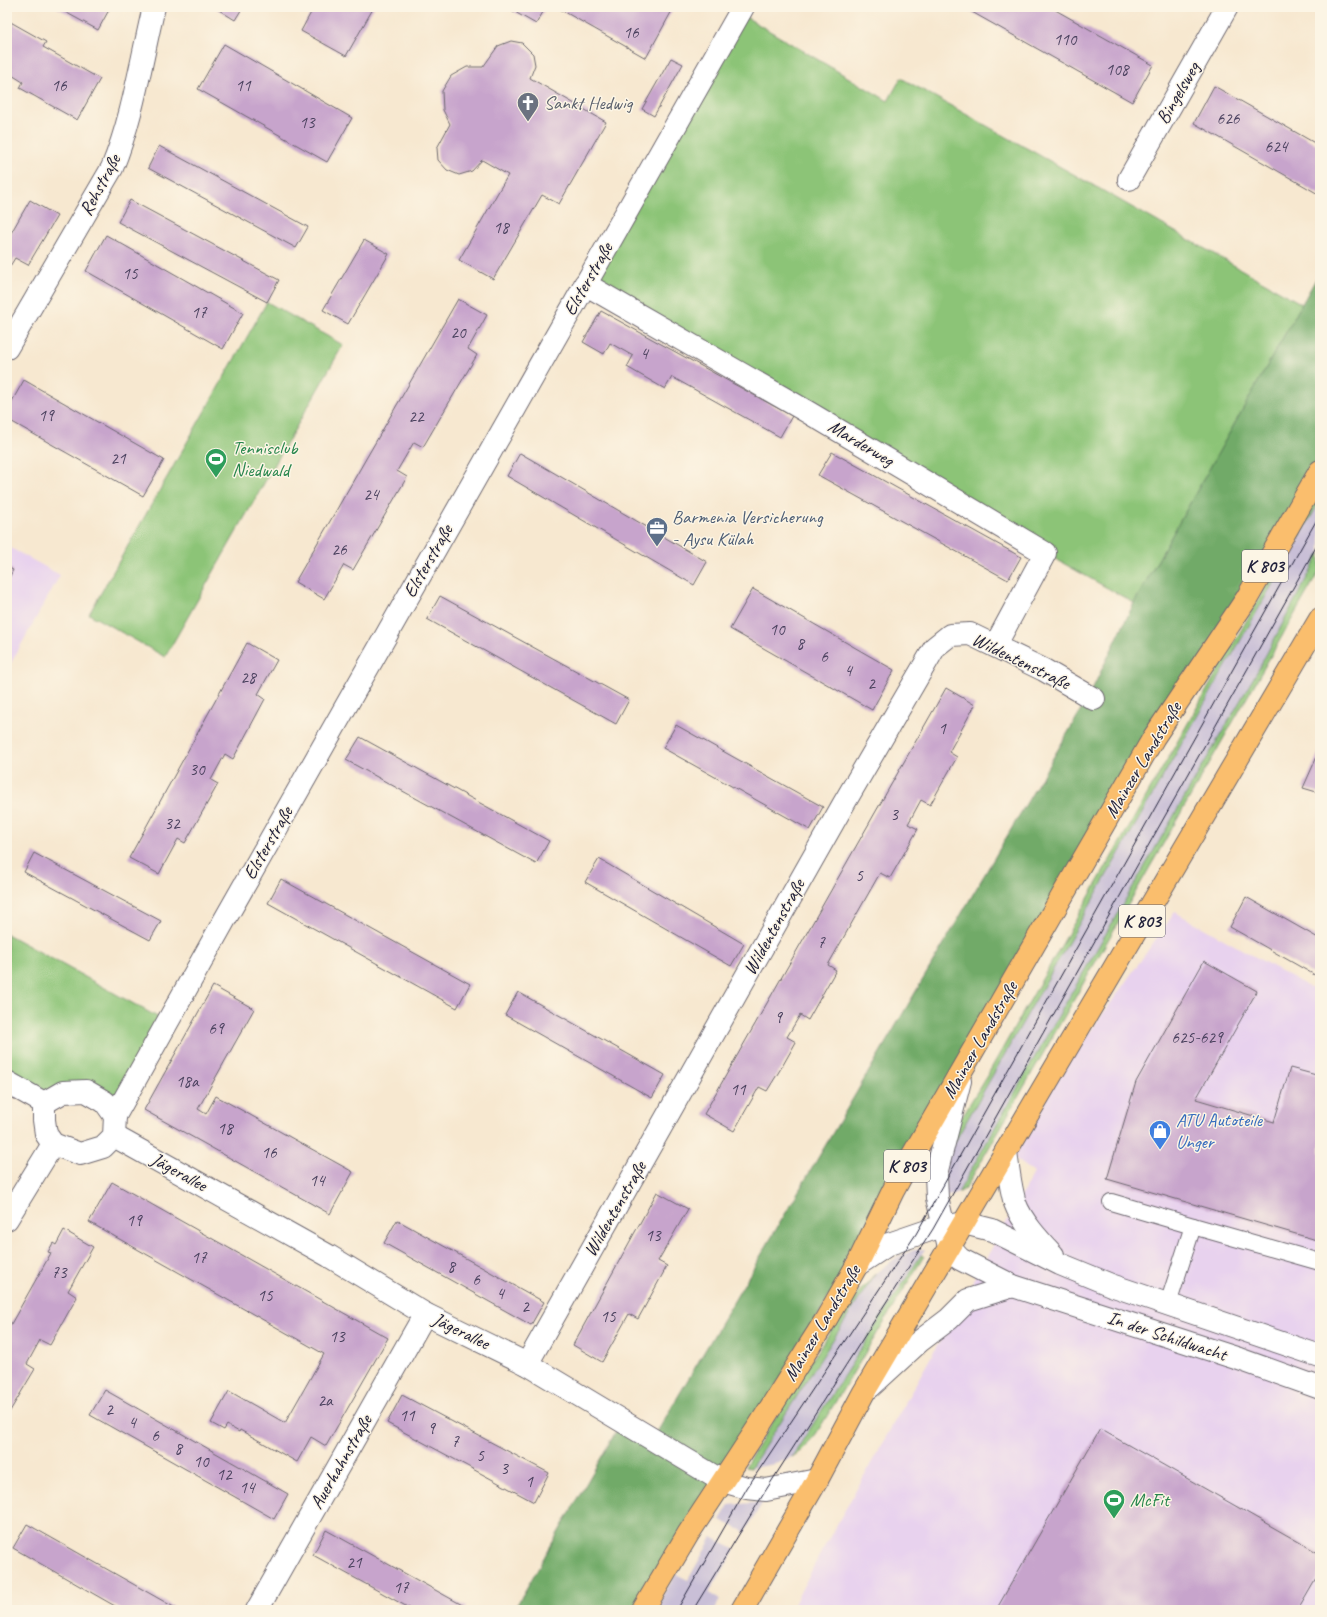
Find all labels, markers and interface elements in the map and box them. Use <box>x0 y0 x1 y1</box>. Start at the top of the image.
house number: 16 <box>623 22 640 43</box>
house number: 110 <box>1054 29 1078 50</box>
street label: Bingelsweg <box>1151 57 1206 128</box>
house number: 108 <box>1106 59 1131 80</box>
house number: 16 <box>51 75 68 96</box>
house number: 11 <box>235 75 252 96</box>
church icon: Sankt Hedwig <box>515 90 541 123</box>
place label: Sankt Hedwig <box>544 91 633 115</box>
house number: 626 <box>1217 108 1241 129</box>
house number: 13 <box>299 112 316 133</box>
house number: 624 <box>1265 136 1290 157</box>
street label: Rehstraße <box>74 149 127 220</box>
house number: 18 <box>493 217 511 238</box>
street label: Elsterstraße <box>558 237 619 320</box>
house number: 15 <box>122 263 139 284</box>
house number: 17 <box>191 302 208 323</box>
house number: 20 <box>450 322 467 343</box>
house number: 4 <box>640 343 650 364</box>
house number: 19 <box>38 405 55 426</box>
house number: 22 <box>408 406 425 427</box>
street label: Marderweg <box>824 414 899 472</box>
place label: Tennisclub Niedwald <box>232 436 299 482</box>
sports icon: Tennisclub Niedwald <box>203 446 229 479</box>
house number: 21 <box>110 448 127 469</box>
house number: 24 <box>363 484 381 505</box>
place label: Barmenia Versicherung - Aysu Külah <box>672 505 824 551</box>
office icon: Barmenia Versicherung - Aysu Külah <box>644 515 670 548</box>
street label: Elsterstraße <box>398 519 459 602</box>
house number: 26 <box>331 539 348 560</box>
road number: K 803 <box>1242 550 1288 582</box>
house number: 10 <box>769 619 786 640</box>
street label: Wildentenstraße <box>968 627 1075 696</box>
house number: 8 <box>796 633 806 654</box>
house number: 6 <box>820 646 829 667</box>
house number: 4 <box>844 660 854 681</box>
house number: 28 <box>240 667 258 688</box>
house number: 2 <box>867 673 876 694</box>
street label: Mainzer Landstraße <box>1099 696 1188 822</box>
house number: 1 <box>938 718 947 739</box>
house number: 30 <box>189 759 206 780</box>
street label: Elsterstraße <box>238 801 299 884</box>
house number: 3 <box>890 804 899 825</box>
house number: 32 <box>164 813 181 834</box>
house number: 5 <box>855 865 864 886</box>
street label: Wildentenstraße <box>738 873 811 979</box>
road number: K 803 <box>1119 905 1165 937</box>
house number: 7 <box>817 932 826 953</box>
street label: Mainzer Landstraße <box>937 976 1024 1103</box>
house number: 9 <box>774 1007 783 1028</box>
house number: 69 <box>208 1018 225 1039</box>
house number: 625-629 <box>1171 1027 1224 1048</box>
house number: 18a <box>176 1071 200 1092</box>
house number: 11 <box>730 1079 747 1100</box>
place label: ATU Autoteile Unger <box>1176 1108 1264 1154</box>
house number: 18 <box>217 1118 235 1139</box>
shop icon: ATU Autoteile Unger <box>1147 1118 1173 1151</box>
house number: 16 <box>261 1142 278 1163</box>
street label: Jägerallee <box>146 1146 213 1198</box>
road number: K 803 <box>884 1150 930 1182</box>
street label: Wildentenstraße <box>578 1156 653 1261</box>
house number: 14 <box>309 1170 327 1191</box>
house number: 19 <box>126 1210 143 1231</box>
house number: 13 <box>645 1225 662 1246</box>
house number: 17 <box>191 1247 208 1268</box>
house number: 8 <box>447 1256 457 1277</box>
street label: Mainzer Landstraße <box>778 1259 867 1385</box>
house number: 73 <box>51 1262 68 1283</box>
house number: 6 <box>472 1269 481 1290</box>
house number: 4 <box>496 1283 506 1304</box>
house number: 15 <box>257 1285 274 1306</box>
house number: 2 <box>521 1296 530 1317</box>
street label: In der Schildwacht <box>1104 1305 1231 1367</box>
house number: 15 <box>600 1306 617 1327</box>
street label: Jägerallee <box>428 1307 495 1356</box>
house number: 13 <box>329 1326 346 1347</box>
house number: 2a <box>317 1390 334 1411</box>
house number: 2 <box>105 1399 114 1420</box>
house number: 11 <box>399 1405 416 1426</box>
street label: Auerhahnstraße <box>304 1409 378 1513</box>
house number: 4 <box>128 1412 138 1433</box>
house number: 9 <box>427 1418 436 1439</box>
house number: 6 <box>151 1425 160 1446</box>
house number: 7 <box>451 1431 460 1452</box>
house number: 8 <box>174 1438 184 1459</box>
house number: 5 <box>476 1445 485 1466</box>
house number: 10 <box>193 1451 210 1472</box>
house number: 3 <box>500 1458 509 1479</box>
house number: 12 <box>216 1464 233 1485</box>
house number: 1 <box>525 1471 534 1492</box>
house number: 14 <box>239 1477 257 1498</box>
sports icon: McFit <box>1101 1487 1127 1520</box>
place label: McFit <box>1130 1488 1171 1512</box>
house number: 21 <box>346 1552 363 1573</box>
house number: 17 <box>393 1577 410 1598</box>

